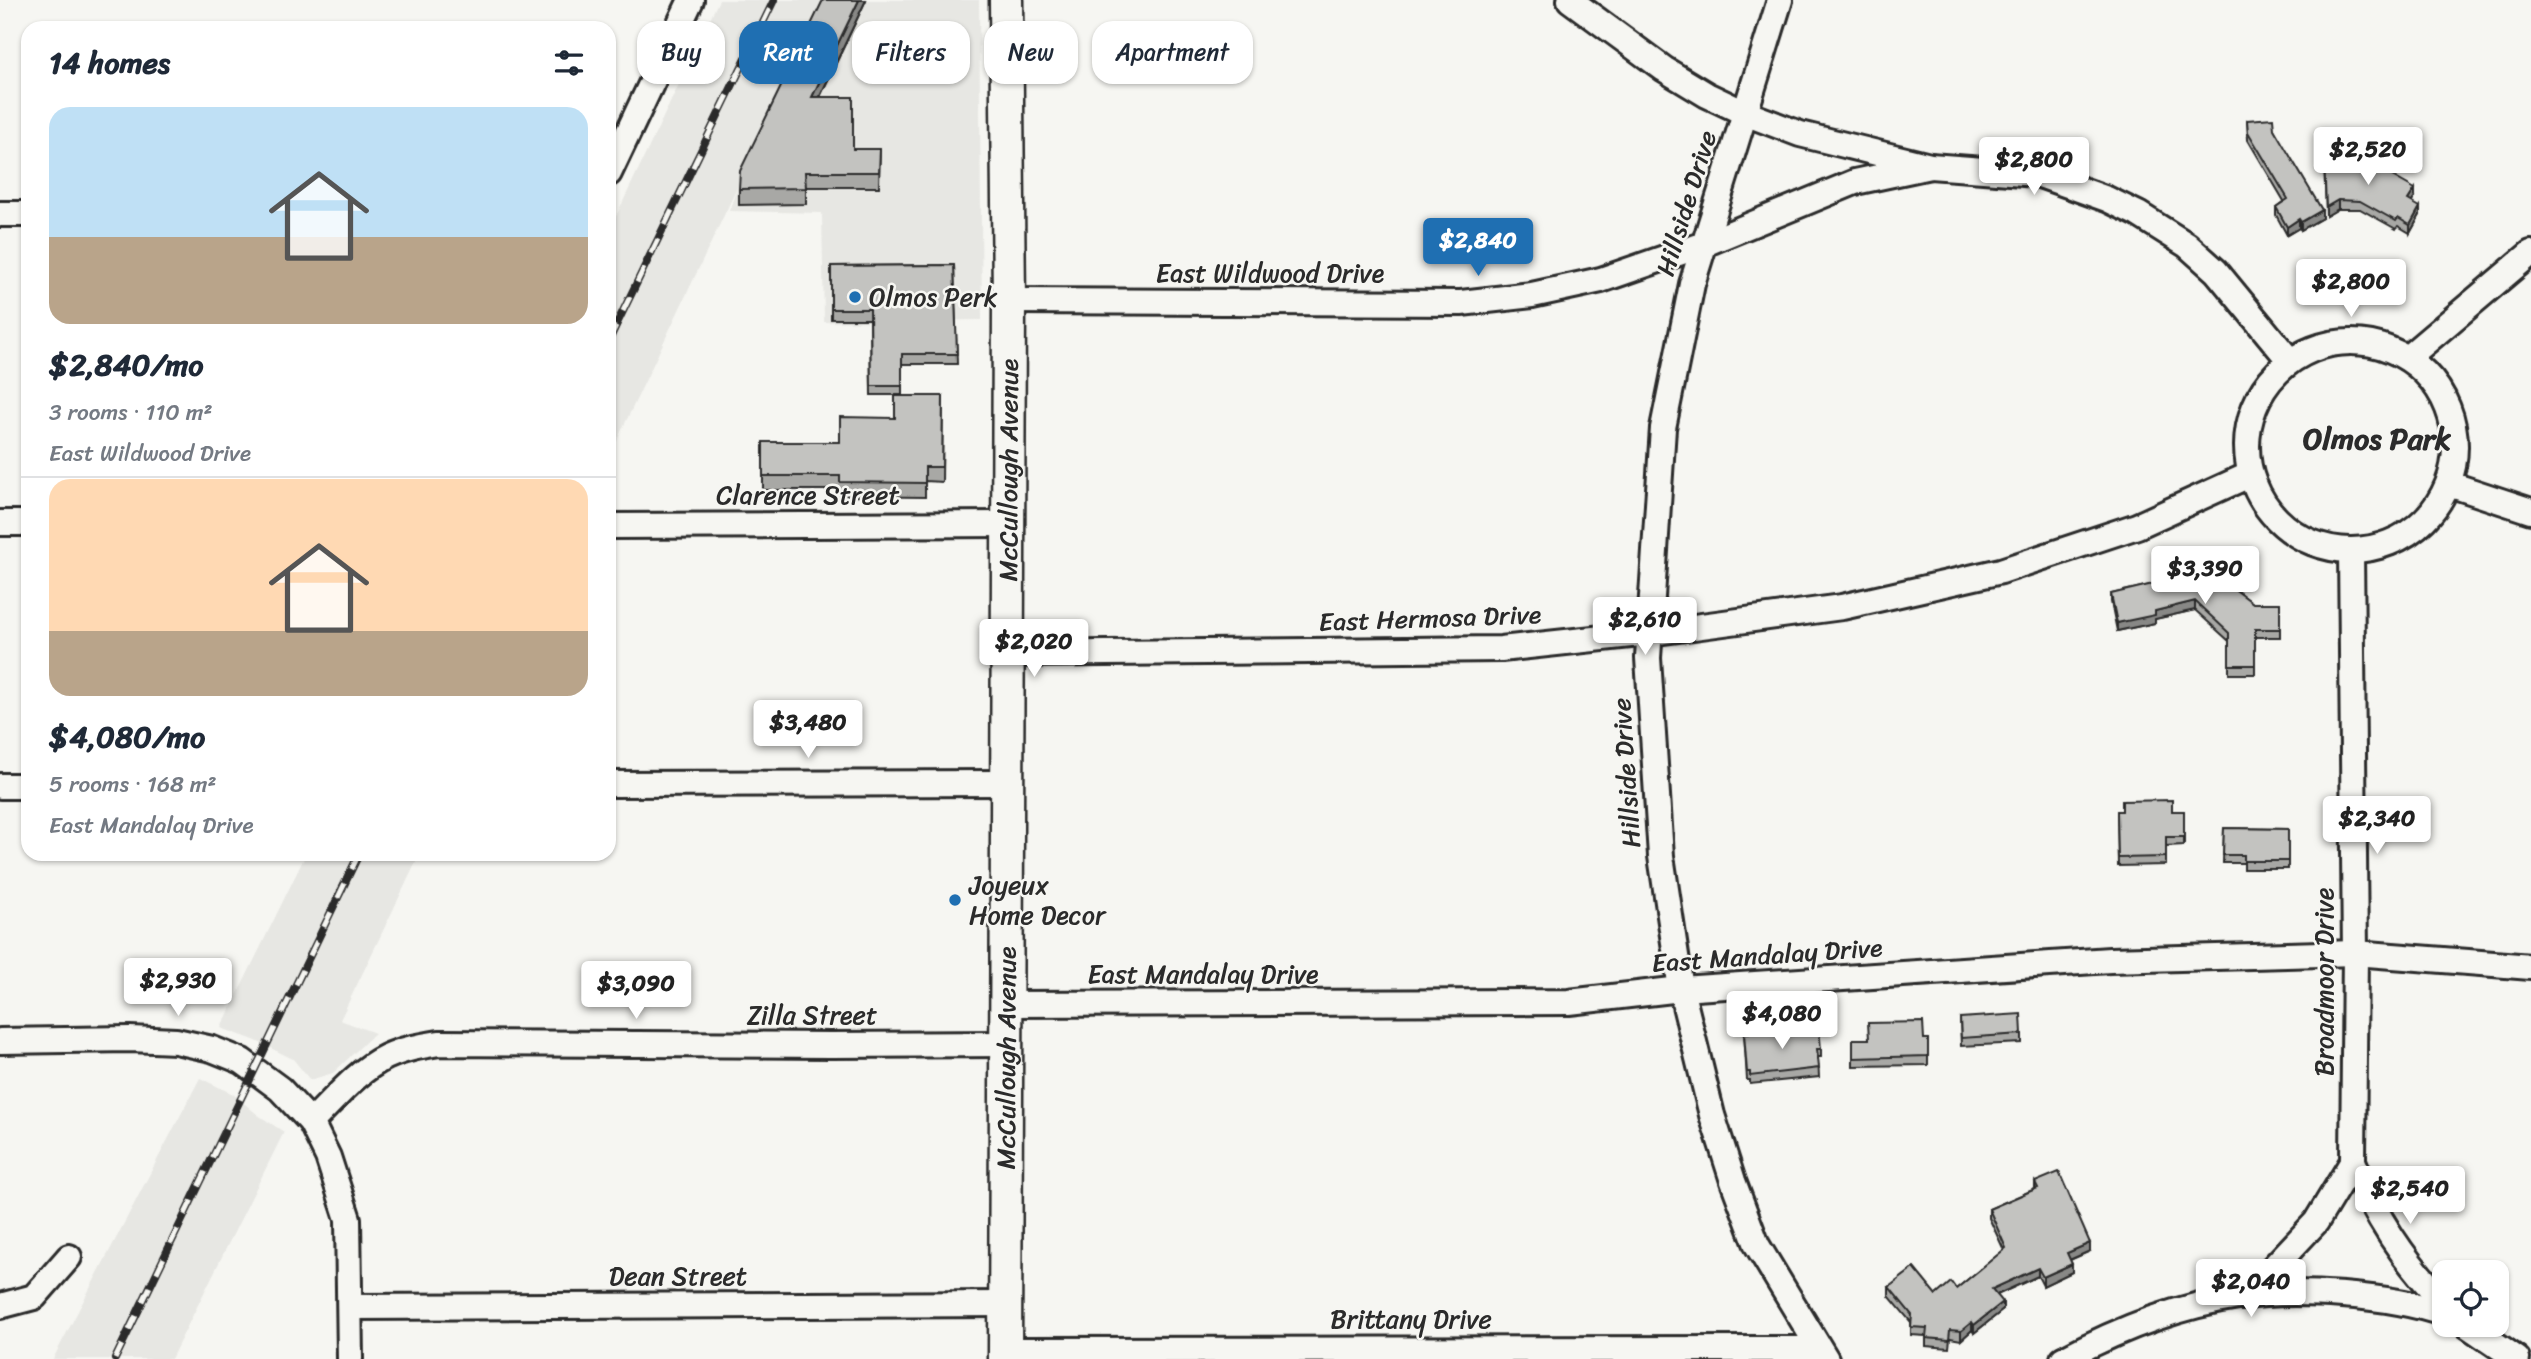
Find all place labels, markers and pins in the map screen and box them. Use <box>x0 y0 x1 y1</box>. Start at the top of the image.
pin: $2,520 <box>2311 128 2425 187</box>
pin: $2,800 <box>1977 138 2091 197</box>
pin: $2,840 <box>1421 218 1535 278</box>
pin: $2,800 <box>2294 260 2408 319</box>
place label: Olmos Perk <box>869 274 998 320</box>
marker: Olmos Perk <box>847 289 863 305</box>
pin: $3,390 <box>2148 546 2262 606</box>
pin: $2,610 <box>1588 598 1702 657</box>
pin: $2,020 <box>977 620 1091 679</box>
pin: $3,480 <box>751 700 865 760</box>
pin: $2,340 <box>2320 796 2434 856</box>
place label: Joyeux Home Decor <box>968 862 1107 938</box>
marker: Joyeux Home Decor <box>947 892 963 908</box>
pin: $2,930 <box>121 958 235 1018</box>
pin: $3,090 <box>579 962 693 1021</box>
pin: $4,080 <box>1725 992 1839 1051</box>
pin: $2,540 <box>2353 1166 2467 1226</box>
pin: $2,040 <box>2194 1260 2308 1319</box>

